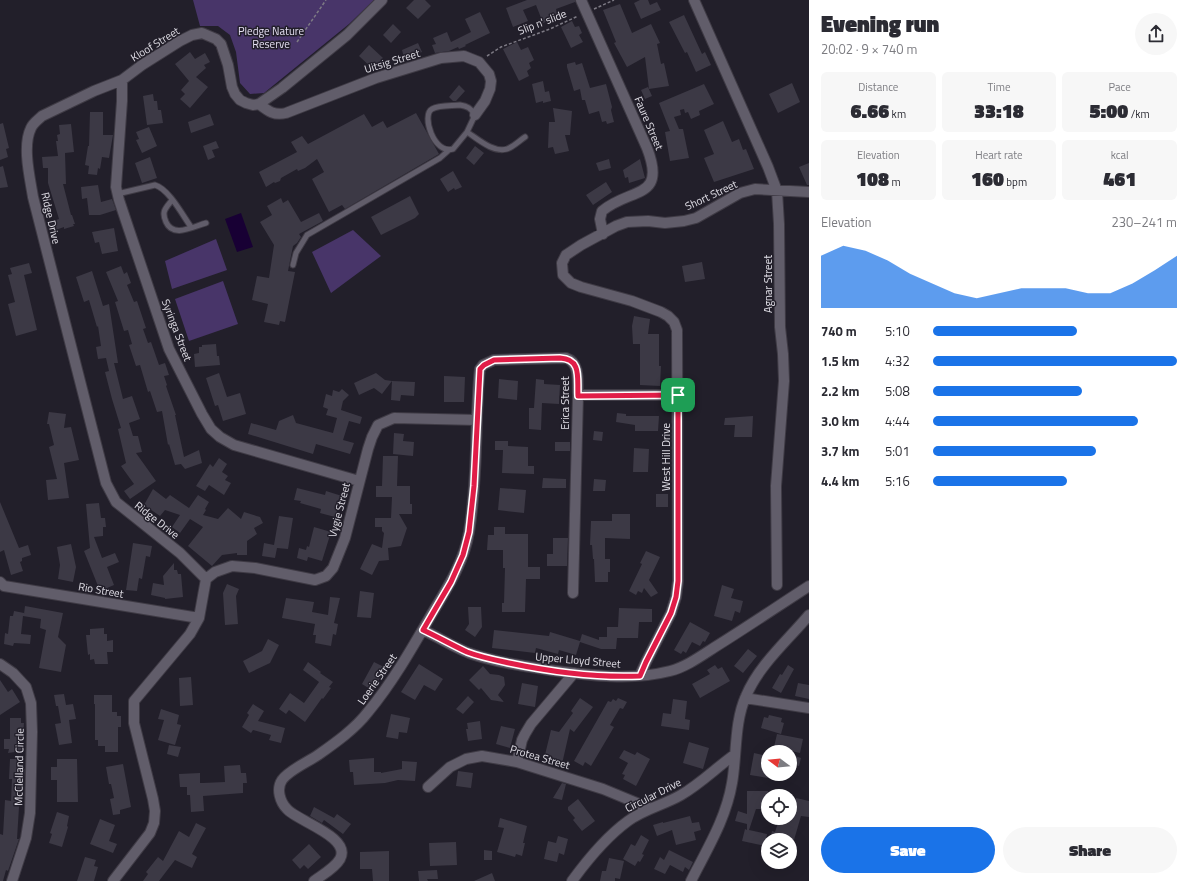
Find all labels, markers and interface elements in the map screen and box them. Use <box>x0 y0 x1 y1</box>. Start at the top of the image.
street label: Slip n' slide <box>515 5 569 39</box>
text: Evening run <box>821 7 939 41</box>
button: share <box>1135 13 1177 55</box>
street label: Kloof Street <box>128 23 183 65</box>
park label: Pledge Nature Reserve <box>238 23 304 52</box>
text: 20:02 · 9 × 740 m <box>821 39 917 59</box>
street label: Uitsig Street <box>362 45 422 77</box>
text: Distance <box>858 79 898 95</box>
text: Time <box>988 79 1010 95</box>
text: Pace <box>1109 79 1131 95</box>
street label: Faure Street <box>631 94 668 152</box>
text: 6.66 <box>851 95 889 126</box>
text: 33:18 <box>974 95 1024 126</box>
text: 5:00 <box>1090 95 1128 126</box>
text: km <box>889 106 906 122</box>
text: /km <box>1128 106 1150 122</box>
text: Elevation <box>857 147 900 163</box>
text: Heart rate <box>975 147 1023 163</box>
text: kcal <box>1111 147 1129 163</box>
text: 108 <box>856 163 889 194</box>
text: 160 <box>971 163 1004 194</box>
text: 461 <box>1103 163 1136 194</box>
text: m <box>889 174 901 190</box>
text: bpm <box>1004 174 1027 190</box>
street label: Short Street <box>682 176 740 214</box>
street label: Ridge Drive <box>37 191 65 246</box>
text: Elevation <box>821 212 872 232</box>
text: 230–241 m <box>1111 212 1177 232</box>
street label: Agnar Street <box>760 255 776 313</box>
street label: Syringa Street <box>158 297 196 363</box>
text: 740 m <box>821 321 857 341</box>
text: 5:10 <box>885 321 910 341</box>
text: 1.5 km <box>821 351 859 371</box>
text: 4:32 <box>885 351 910 371</box>
street label: Erica Street <box>557 376 573 430</box>
pin <box>661 378 695 412</box>
text: 2.2 km <box>821 381 859 401</box>
text: 5:08 <box>885 381 910 401</box>
icon: arrive <box>667 384 689 406</box>
text: 3.0 km <box>821 411 859 431</box>
text: 4:44 <box>885 411 910 431</box>
street label: West Hill Drive <box>658 423 674 491</box>
text: 3.7 km <box>821 441 859 461</box>
text: 5:01 <box>885 441 910 461</box>
text: 4.4 km <box>821 471 859 491</box>
text: 5:16 <box>885 471 910 491</box>
street label: Vygie Street <box>324 481 354 539</box>
street label: Ridge Drive <box>131 497 183 543</box>
street label: Rio Street <box>77 578 125 602</box>
street label: Upper Lloyd Street <box>535 648 622 672</box>
street label: Loerie Street <box>353 650 401 708</box>
street label: McClelland Circle <box>10 728 28 806</box>
street label: Protea Street <box>508 741 572 773</box>
north arrow <box>761 745 797 781</box>
map controls <box>761 745 797 869</box>
street label: Circular Drive <box>622 774 684 816</box>
button: locate <box>761 789 797 825</box>
button: Save <box>821 827 995 873</box>
button: Share <box>1003 827 1177 873</box>
button: layers <box>761 833 797 869</box>

